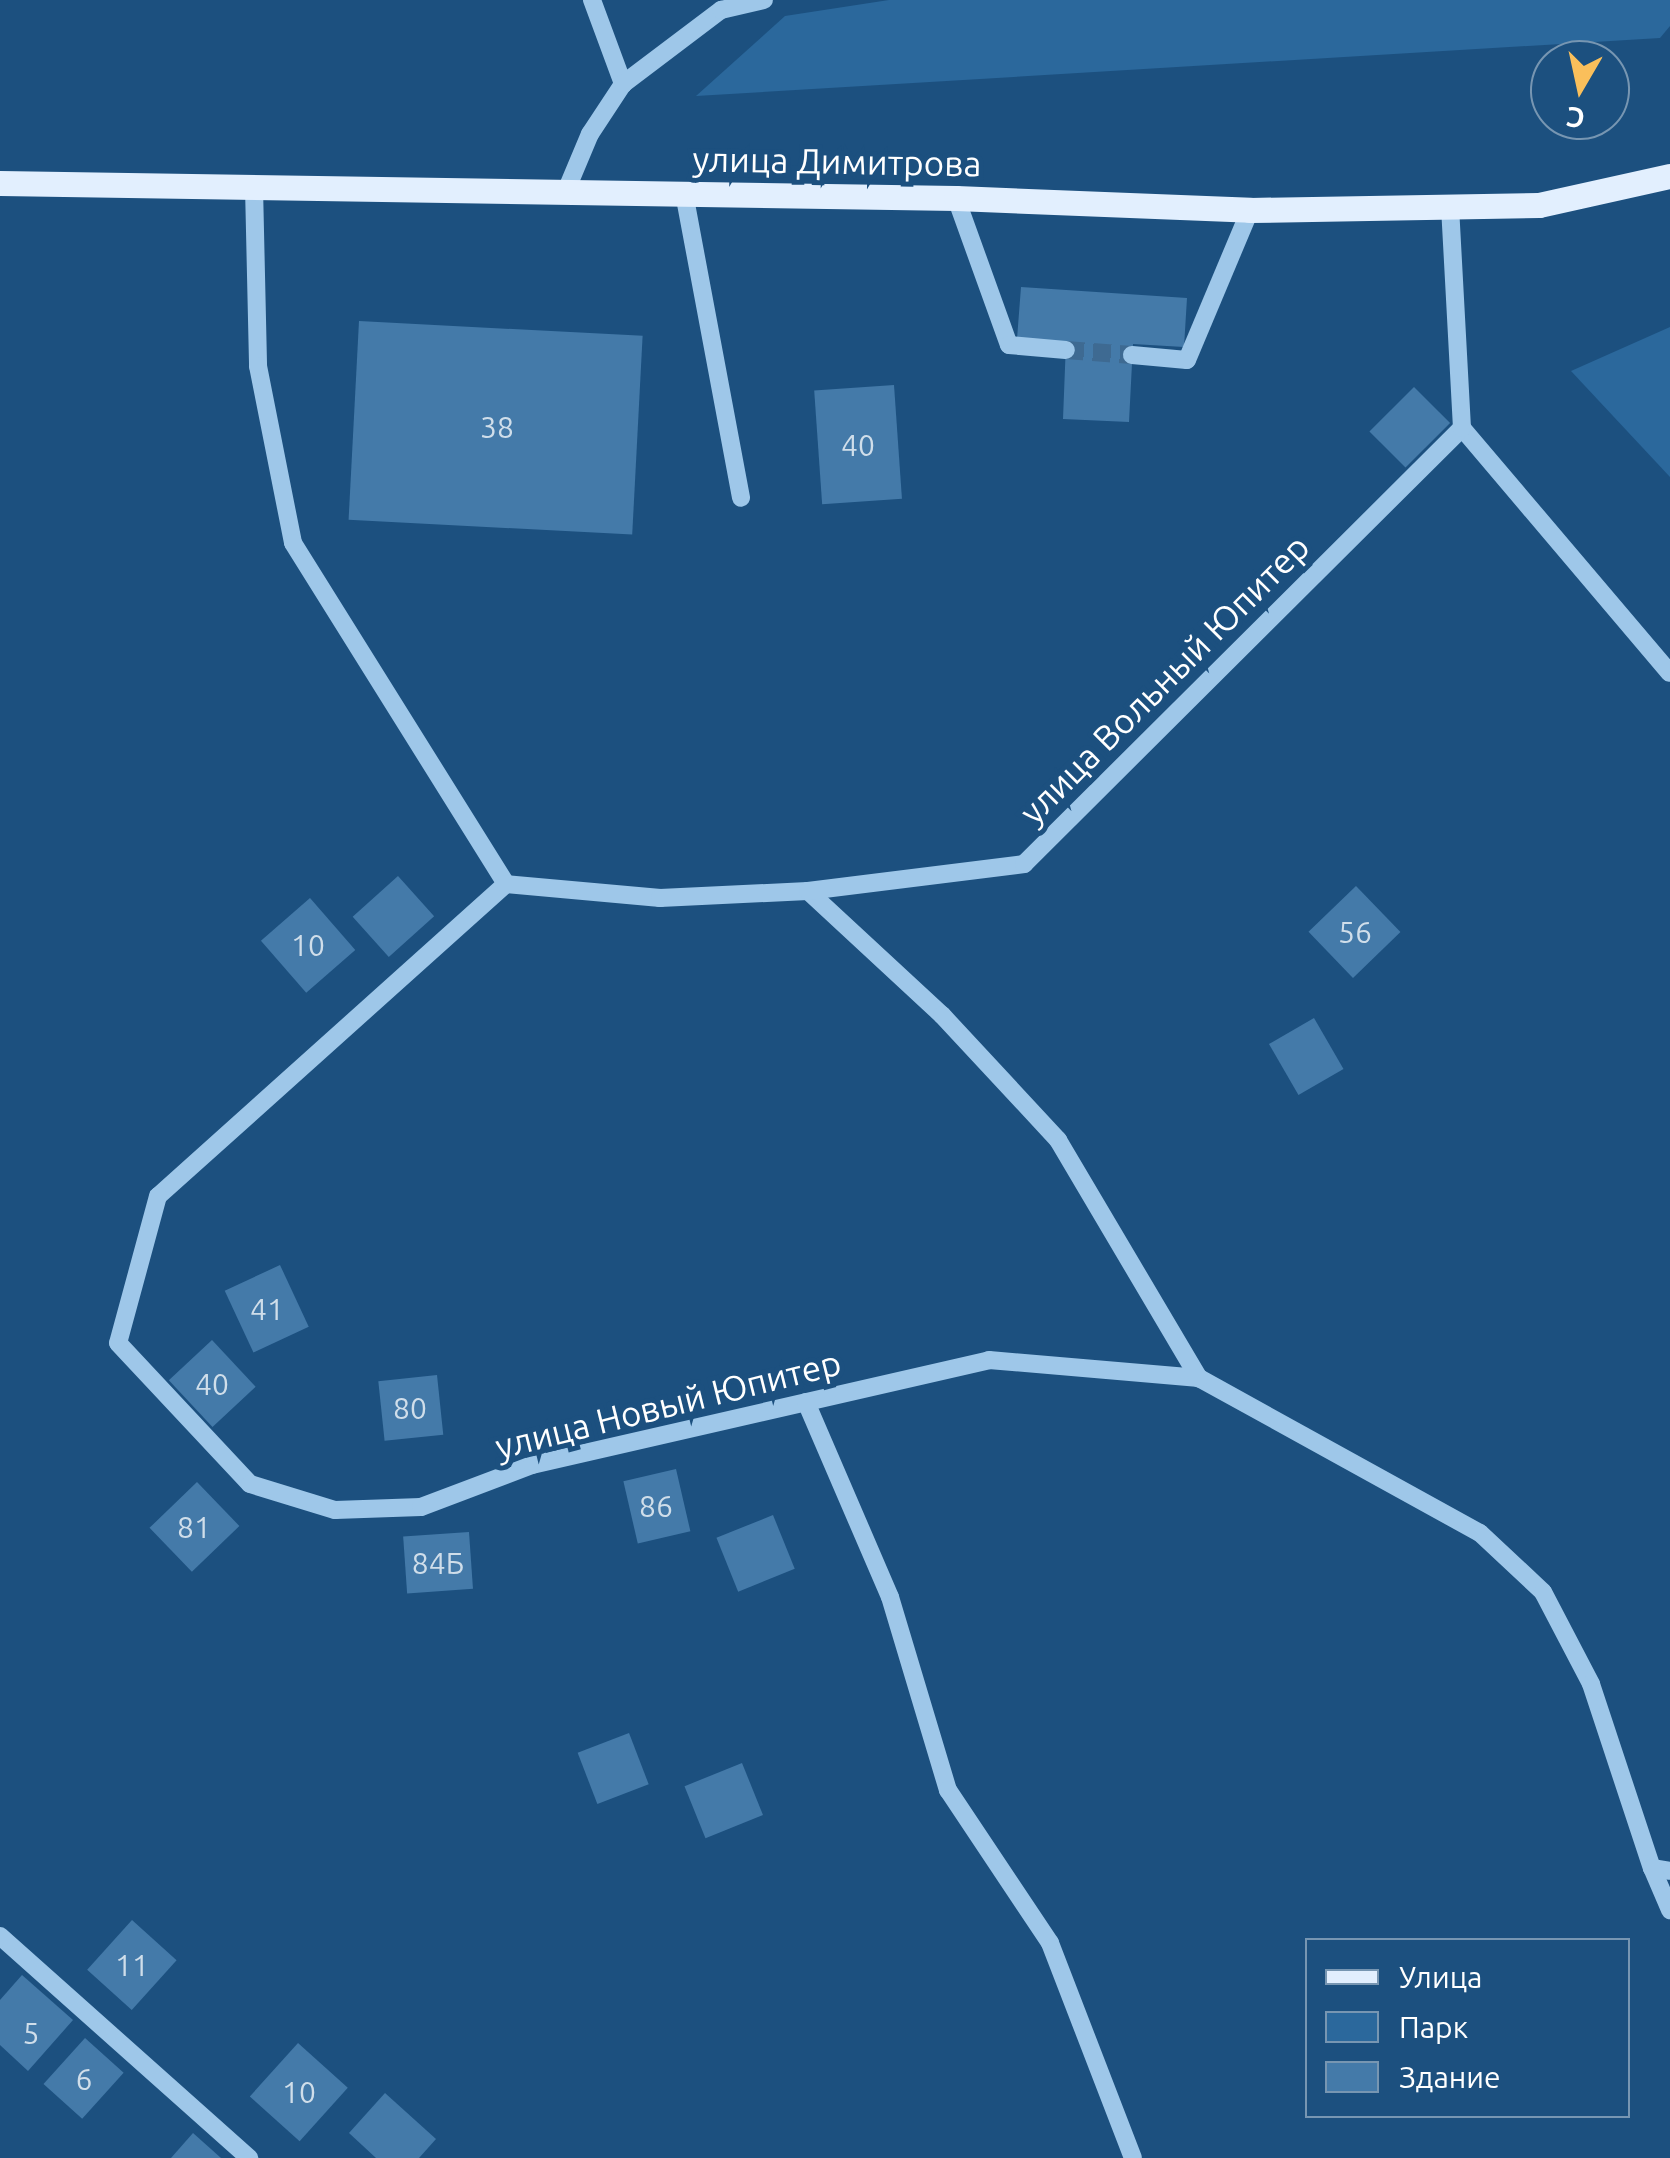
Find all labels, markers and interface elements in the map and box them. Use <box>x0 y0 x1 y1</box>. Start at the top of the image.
north arrow <box>1530 40 1630 140</box>
text: С <box>1564 101 1587 135</box>
street label: улица Димитрова <box>692 137 982 185</box>
house number: 38 <box>480 409 514 445</box>
house number: 40 <box>841 427 875 463</box>
street label: улица Вольный Юпитер <box>1010 525 1318 833</box>
house number: 56 <box>1338 914 1372 950</box>
house number: 10 <box>291 927 325 963</box>
house number: 41 <box>250 1291 284 1327</box>
street label: улица Новый Юпитер <box>491 1341 845 1467</box>
house number: 40 <box>195 1366 229 1402</box>
house number: 80 <box>393 1390 427 1426</box>
house number: 86 <box>639 1488 673 1524</box>
house number: 81 <box>177 1509 211 1545</box>
house number: 84Б <box>412 1545 464 1581</box>
legend <box>1305 1938 1630 2118</box>
house number: 11 <box>115 1947 149 1983</box>
text: Улица <box>1399 1960 1483 1994</box>
text: Парк <box>1399 2010 1468 2044</box>
house number: 5 <box>23 2015 39 2051</box>
text: Здание <box>1399 2060 1501 2094</box>
house number: 6 <box>76 2061 92 2097</box>
house number: 10 <box>282 2074 316 2110</box>

